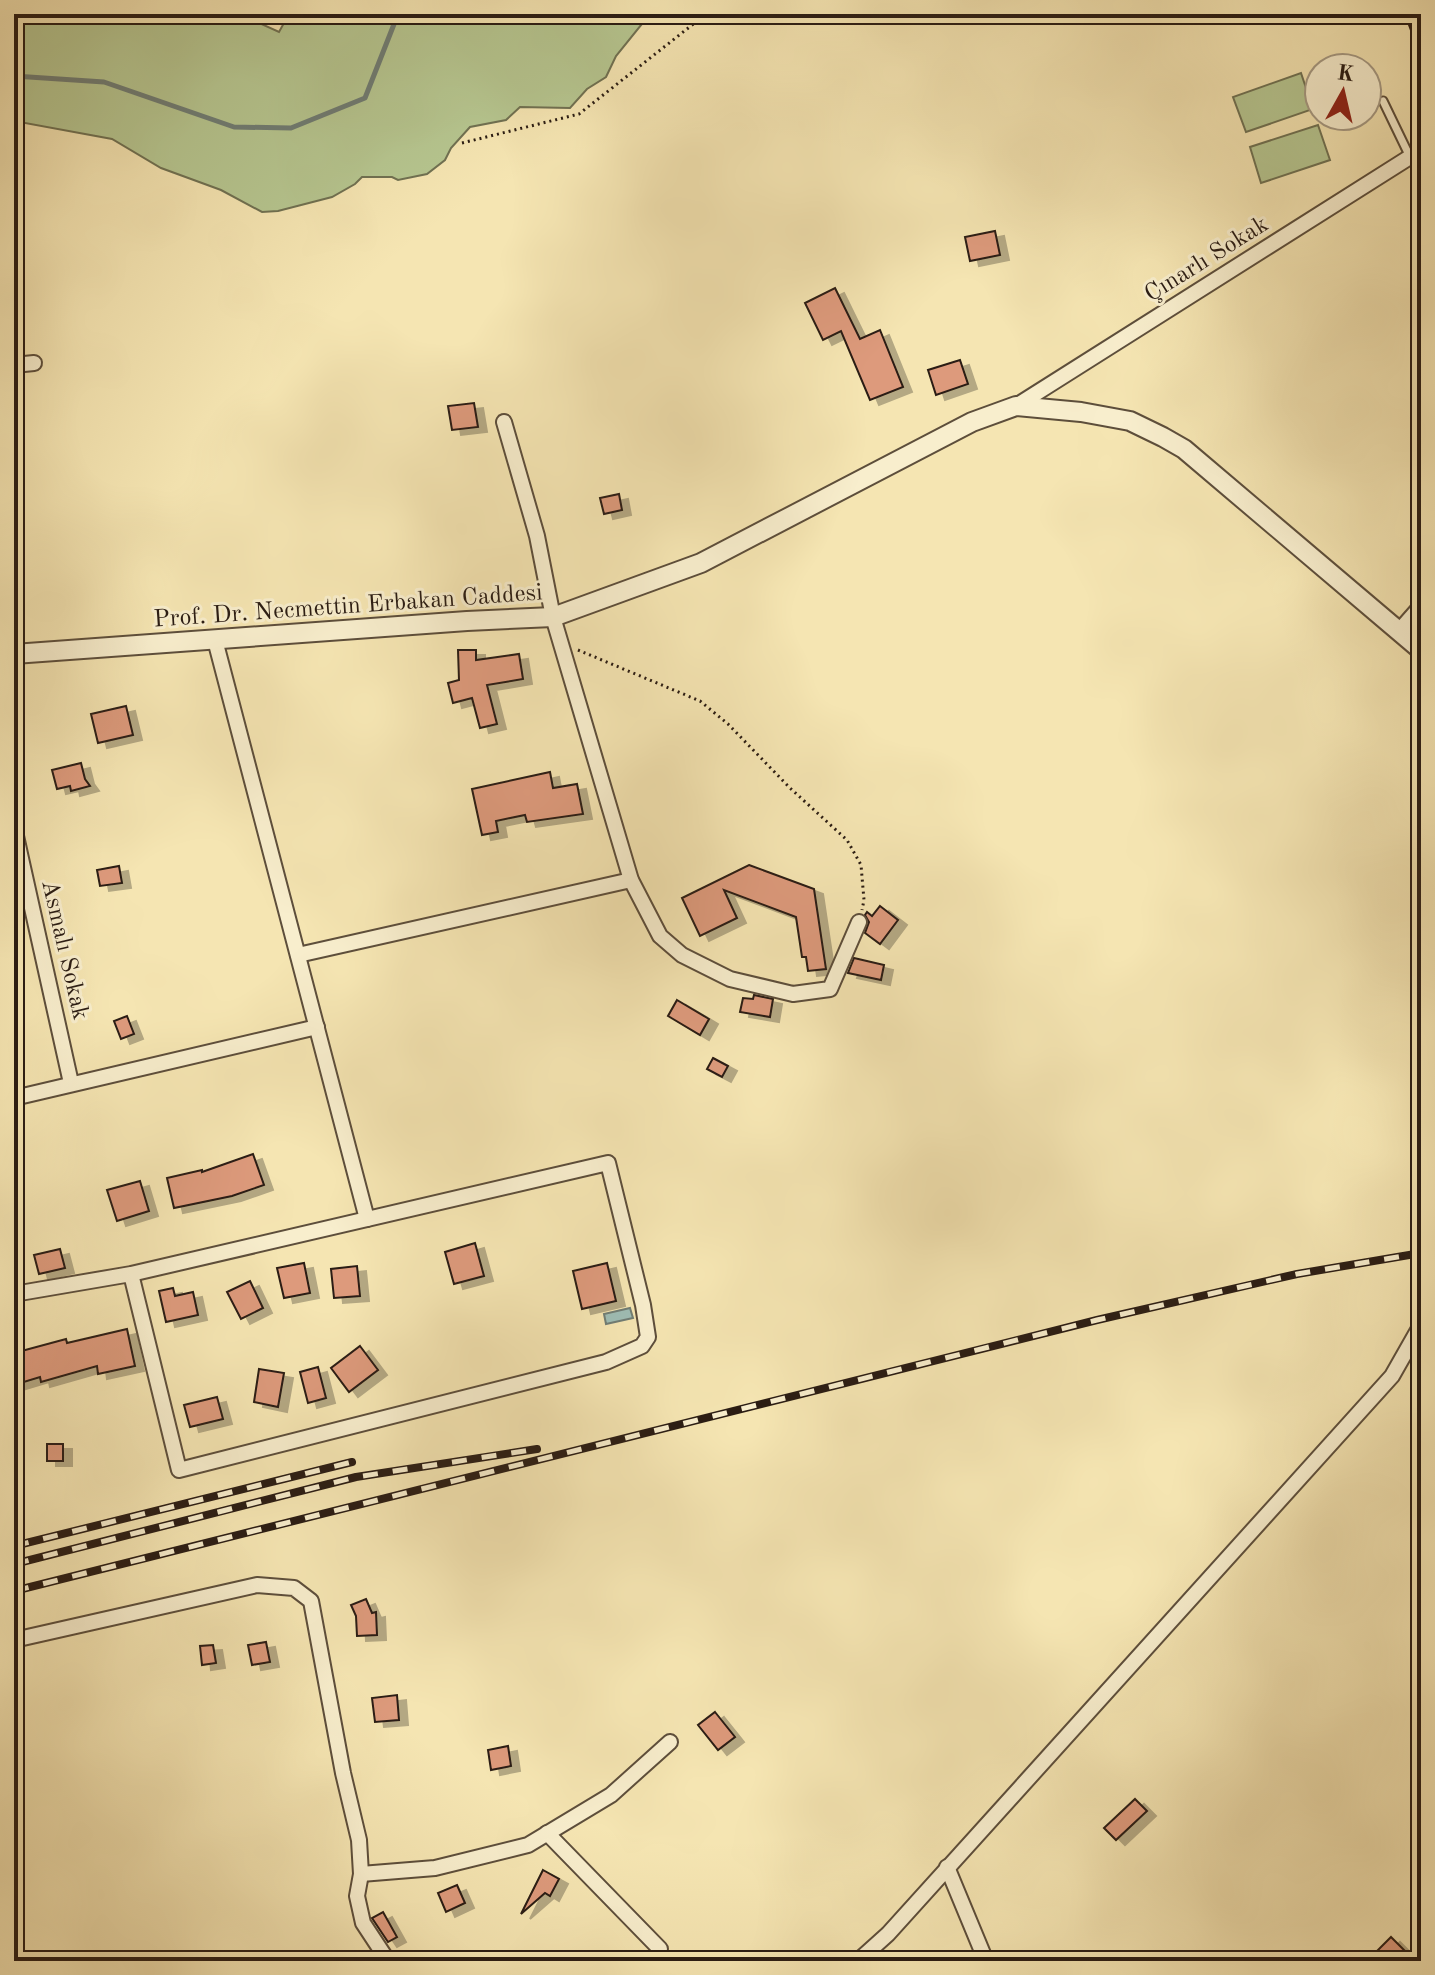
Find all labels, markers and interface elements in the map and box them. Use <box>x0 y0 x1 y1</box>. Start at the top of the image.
north arrow <box>1303 52 1383 132</box>
text: K <box>1336 62 1355 86</box>
street label: Çınarlı Sokak <box>1141 213 1273 307</box>
street label: Prof. Dr. Necmettin Erbakan Caddesi <box>153 581 543 633</box>
street label: Asmalı Sokak <box>36 878 92 1022</box>

